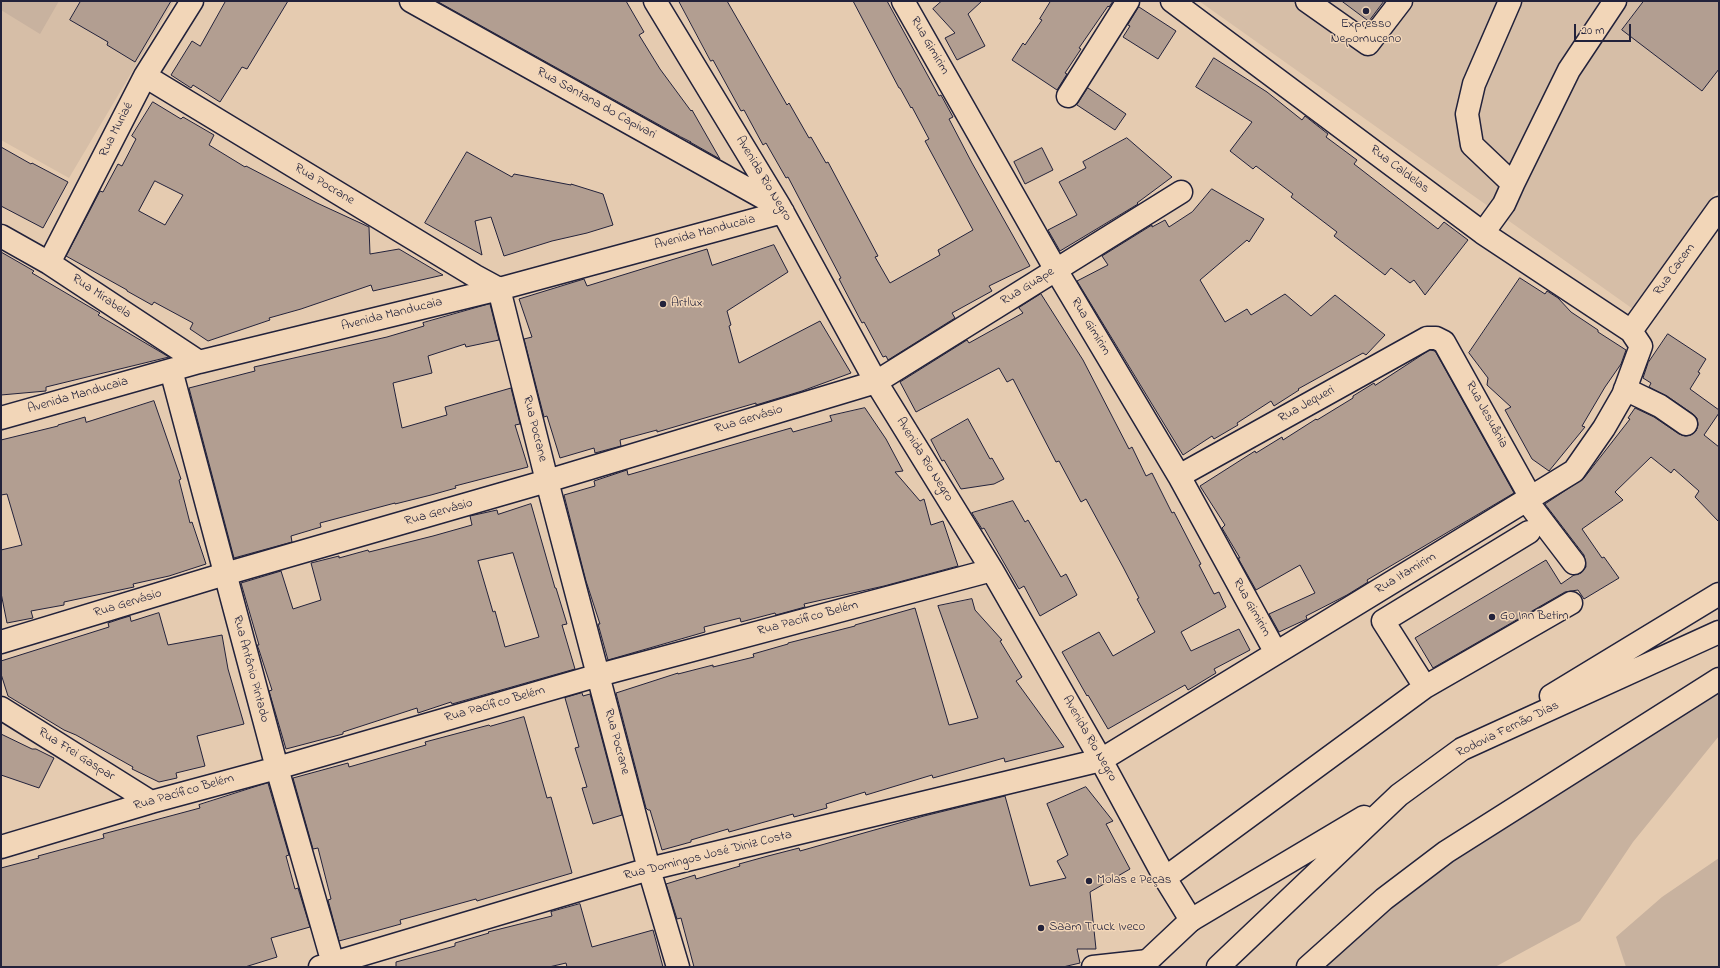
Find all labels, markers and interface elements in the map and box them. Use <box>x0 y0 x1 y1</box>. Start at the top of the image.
marker: Expresso Nepomuceno <box>1361 6 1371 16</box>
street label: Rua Gimirim <box>906 14 952 78</box>
scale bar <box>1576 16 1633 42</box>
place label: Expresso Nepomuceno <box>1331 17 1401 48</box>
text: 20 m <box>1581 22 1604 40</box>
street label: Rua Santana do Capivari <box>534 65 658 143</box>
street label: Rua Muriaé <box>97 100 137 160</box>
street label: Avenida Rio Negro <box>732 134 794 224</box>
street label: Rua Caldelas <box>1366 143 1432 197</box>
street label: Rua Pocrane <box>291 161 357 209</box>
street label: Avenida Manducaia <box>653 212 757 254</box>
street label: Rua Cacem <box>1651 241 1699 299</box>
street label: Rua Guape <box>998 264 1058 310</box>
street label: Rua Mirabela <box>68 272 134 322</box>
street label: Avenida Manducaia <box>340 295 444 335</box>
street label: Rua Gimirim <box>1067 295 1113 359</box>
place label: Artlux <box>671 296 703 312</box>
marker: Artlux <box>658 299 668 309</box>
street label: Avenida Manducaia <box>26 374 130 418</box>
street label: Rua Jesuânia <box>1461 379 1511 451</box>
street label: Rua Jequeri <box>1276 383 1338 427</box>
street label: Rua Pocrane <box>518 394 550 464</box>
street label: Rua Gervásio <box>713 402 785 438</box>
street label: Avenida Rio Negro <box>892 415 956 505</box>
street label: Rua Gervásio <box>403 496 475 530</box>
street label: Rua Itamirim <box>1373 550 1439 598</box>
street label: Rua Gimirim <box>1229 576 1273 640</box>
street label: Rua Gervásio <box>92 586 164 622</box>
street label: Rua Pacífico Belém <box>756 598 860 640</box>
place label: Go Inn Betim <box>1500 609 1569 625</box>
marker: Go Inn Betim <box>1487 612 1497 622</box>
street label: Rua Antônio Pintado <box>228 614 272 724</box>
street label: Rua Pacífico Belém <box>443 683 547 727</box>
street label: Avenida Rio Negro <box>1058 693 1120 785</box>
street label: Rodovia Fernão Dias <box>1454 698 1562 762</box>
street label: Rua Pocrane <box>600 707 632 777</box>
street label: Rua Frei Gaspar <box>35 725 117 785</box>
street label: Rua Pacífico Belém <box>132 771 236 815</box>
street label: Rua Domingos José Diniz Costa <box>622 828 794 884</box>
place label: Molas e Peças <box>1097 873 1171 889</box>
marker: Molas e Peças <box>1084 876 1094 886</box>
place label: Saam Truck Iveco <box>1049 920 1145 936</box>
marker: Saam Truck Iveco <box>1036 923 1046 933</box>

